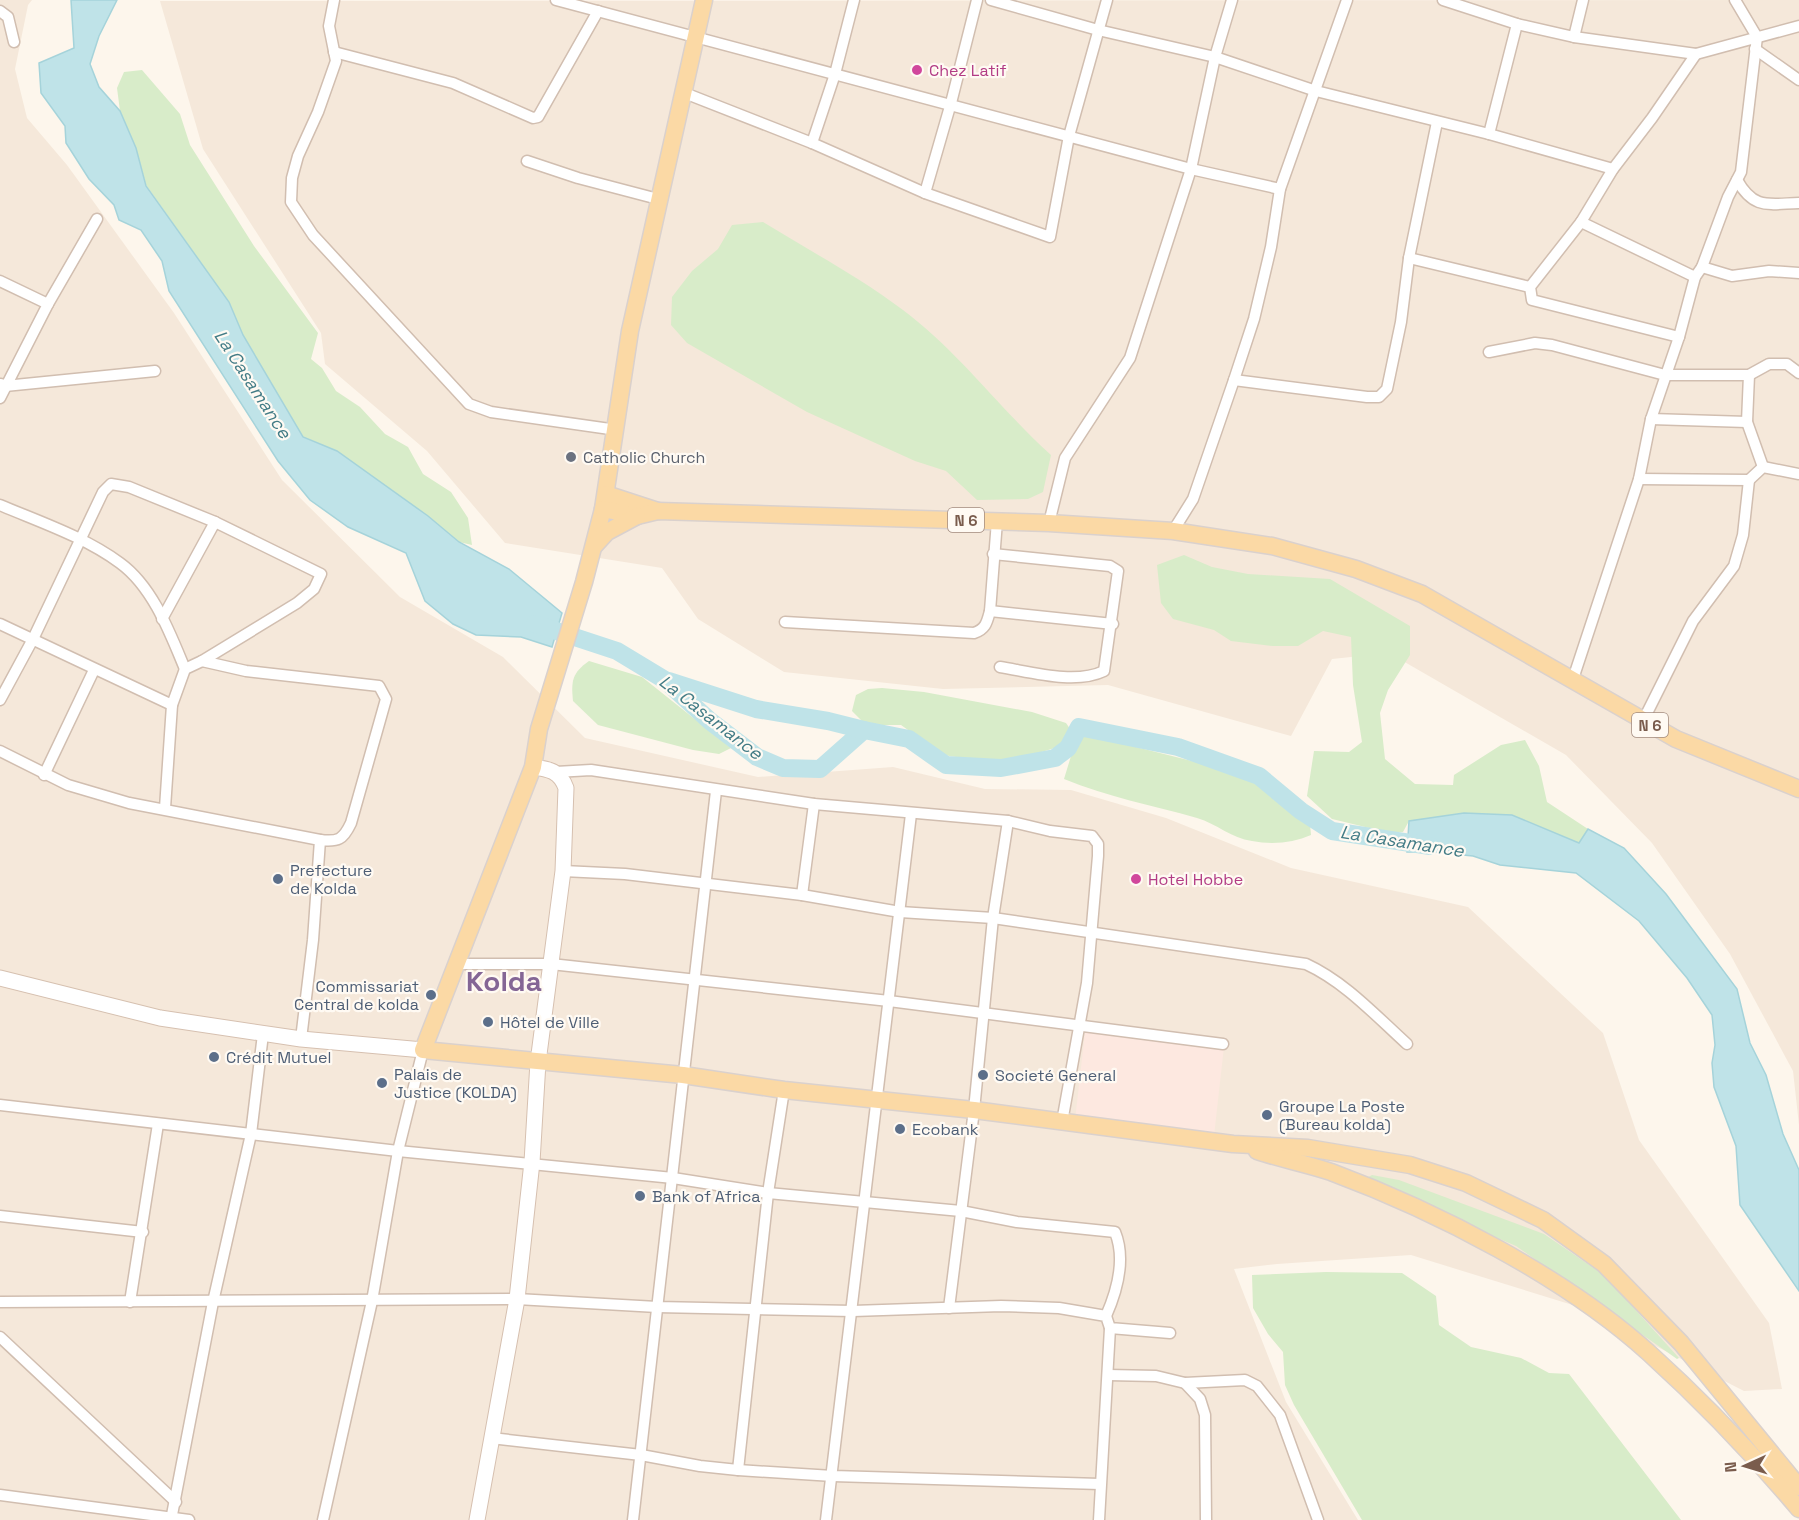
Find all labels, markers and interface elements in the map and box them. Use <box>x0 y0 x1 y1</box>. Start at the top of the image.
place label: Chez Latif <box>929 60 1007 81</box>
marker: Chez Latif <box>910 63 924 77</box>
water label: La Casamance <box>209 325 297 444</box>
place label: Catholic Church <box>583 447 705 468</box>
marker: Catholic Church <box>564 450 578 464</box>
road number: N 6 <box>948 508 984 532</box>
water label: La Casamance <box>655 670 768 765</box>
road number: N 6 <box>1632 713 1668 737</box>
water label: La Casamance <box>1339 820 1467 862</box>
place label: Prefecture de Kolda <box>290 860 372 899</box>
place label: Hotel Hobbe <box>1148 869 1243 890</box>
marker: Prefecture de Kolda <box>271 872 285 886</box>
marker: Hotel Hobbe <box>1129 872 1143 886</box>
district label: Kolda <box>466 963 542 999</box>
place label: Commissariat Central de kolda <box>294 976 419 1015</box>
marker: Commissariat Central de kolda <box>424 988 438 1002</box>
place label: Hôtel de Ville <box>500 1012 599 1033</box>
marker: Hôtel de Ville <box>481 1015 495 1029</box>
place label: Crédit Mutuel <box>226 1047 331 1068</box>
marker: Crédit Mutuel <box>207 1050 221 1064</box>
place label: Palais de Justice (KOLDA) <box>394 1064 517 1103</box>
place label: Societé General <box>995 1065 1116 1086</box>
marker: Societé General <box>976 1068 990 1082</box>
marker: Palais de Justice (KOLDA) <box>375 1076 389 1090</box>
place label: Groupe La Poste (Bureau kolda) <box>1279 1096 1405 1135</box>
marker: Groupe La Poste (Bureau kolda) <box>1260 1108 1274 1122</box>
place label: Ecobank <box>912 1119 979 1140</box>
marker: Ecobank <box>893 1122 907 1136</box>
place label: Bank of Africa <box>652 1186 760 1207</box>
marker: Bank of Africa <box>633 1189 647 1203</box>
north arrow <box>1715 1436 1775 1496</box>
text: N <box>1720 1461 1741 1473</box>

